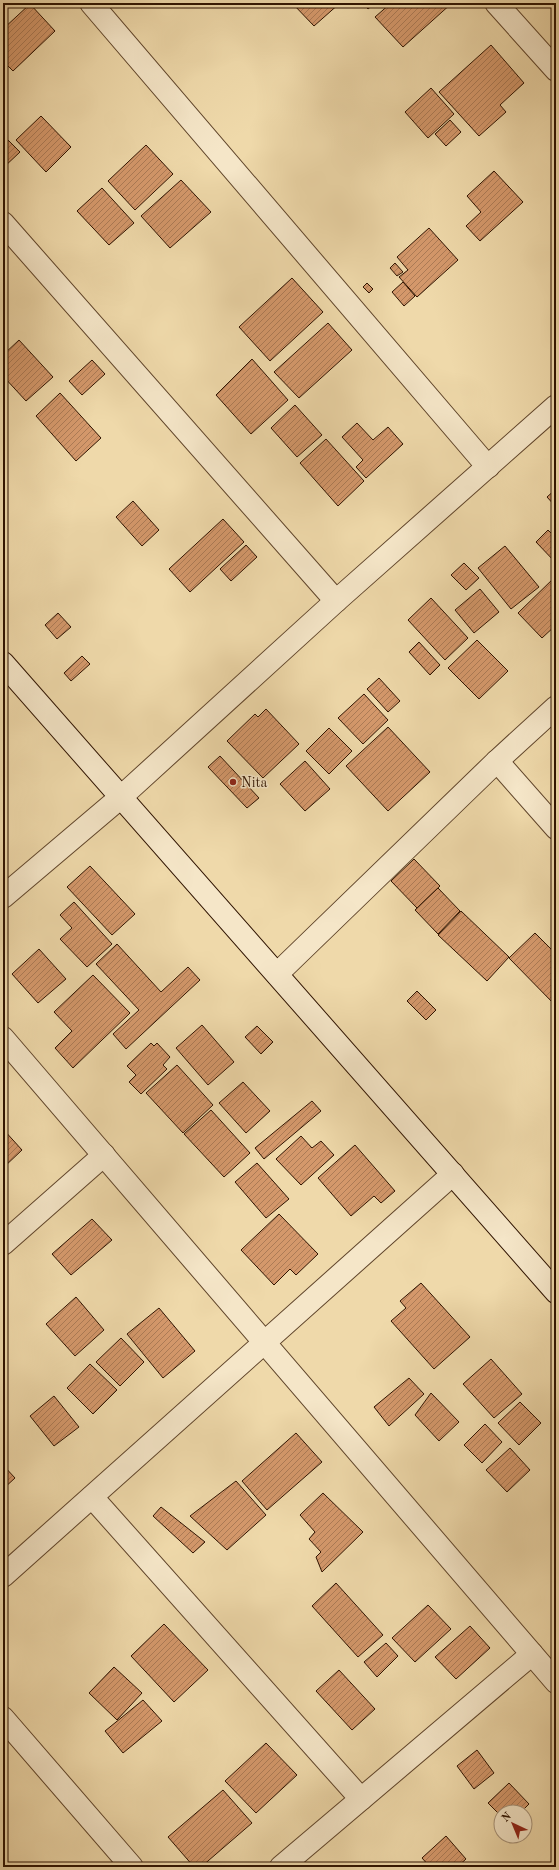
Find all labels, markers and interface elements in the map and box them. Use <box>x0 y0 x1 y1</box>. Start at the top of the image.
place label: Nita <box>241 776 267 790</box>
marker: Nita <box>228 777 238 787</box>
north arrow <box>493 1804 533 1844</box>
text: N <box>500 1811 514 1825</box>

